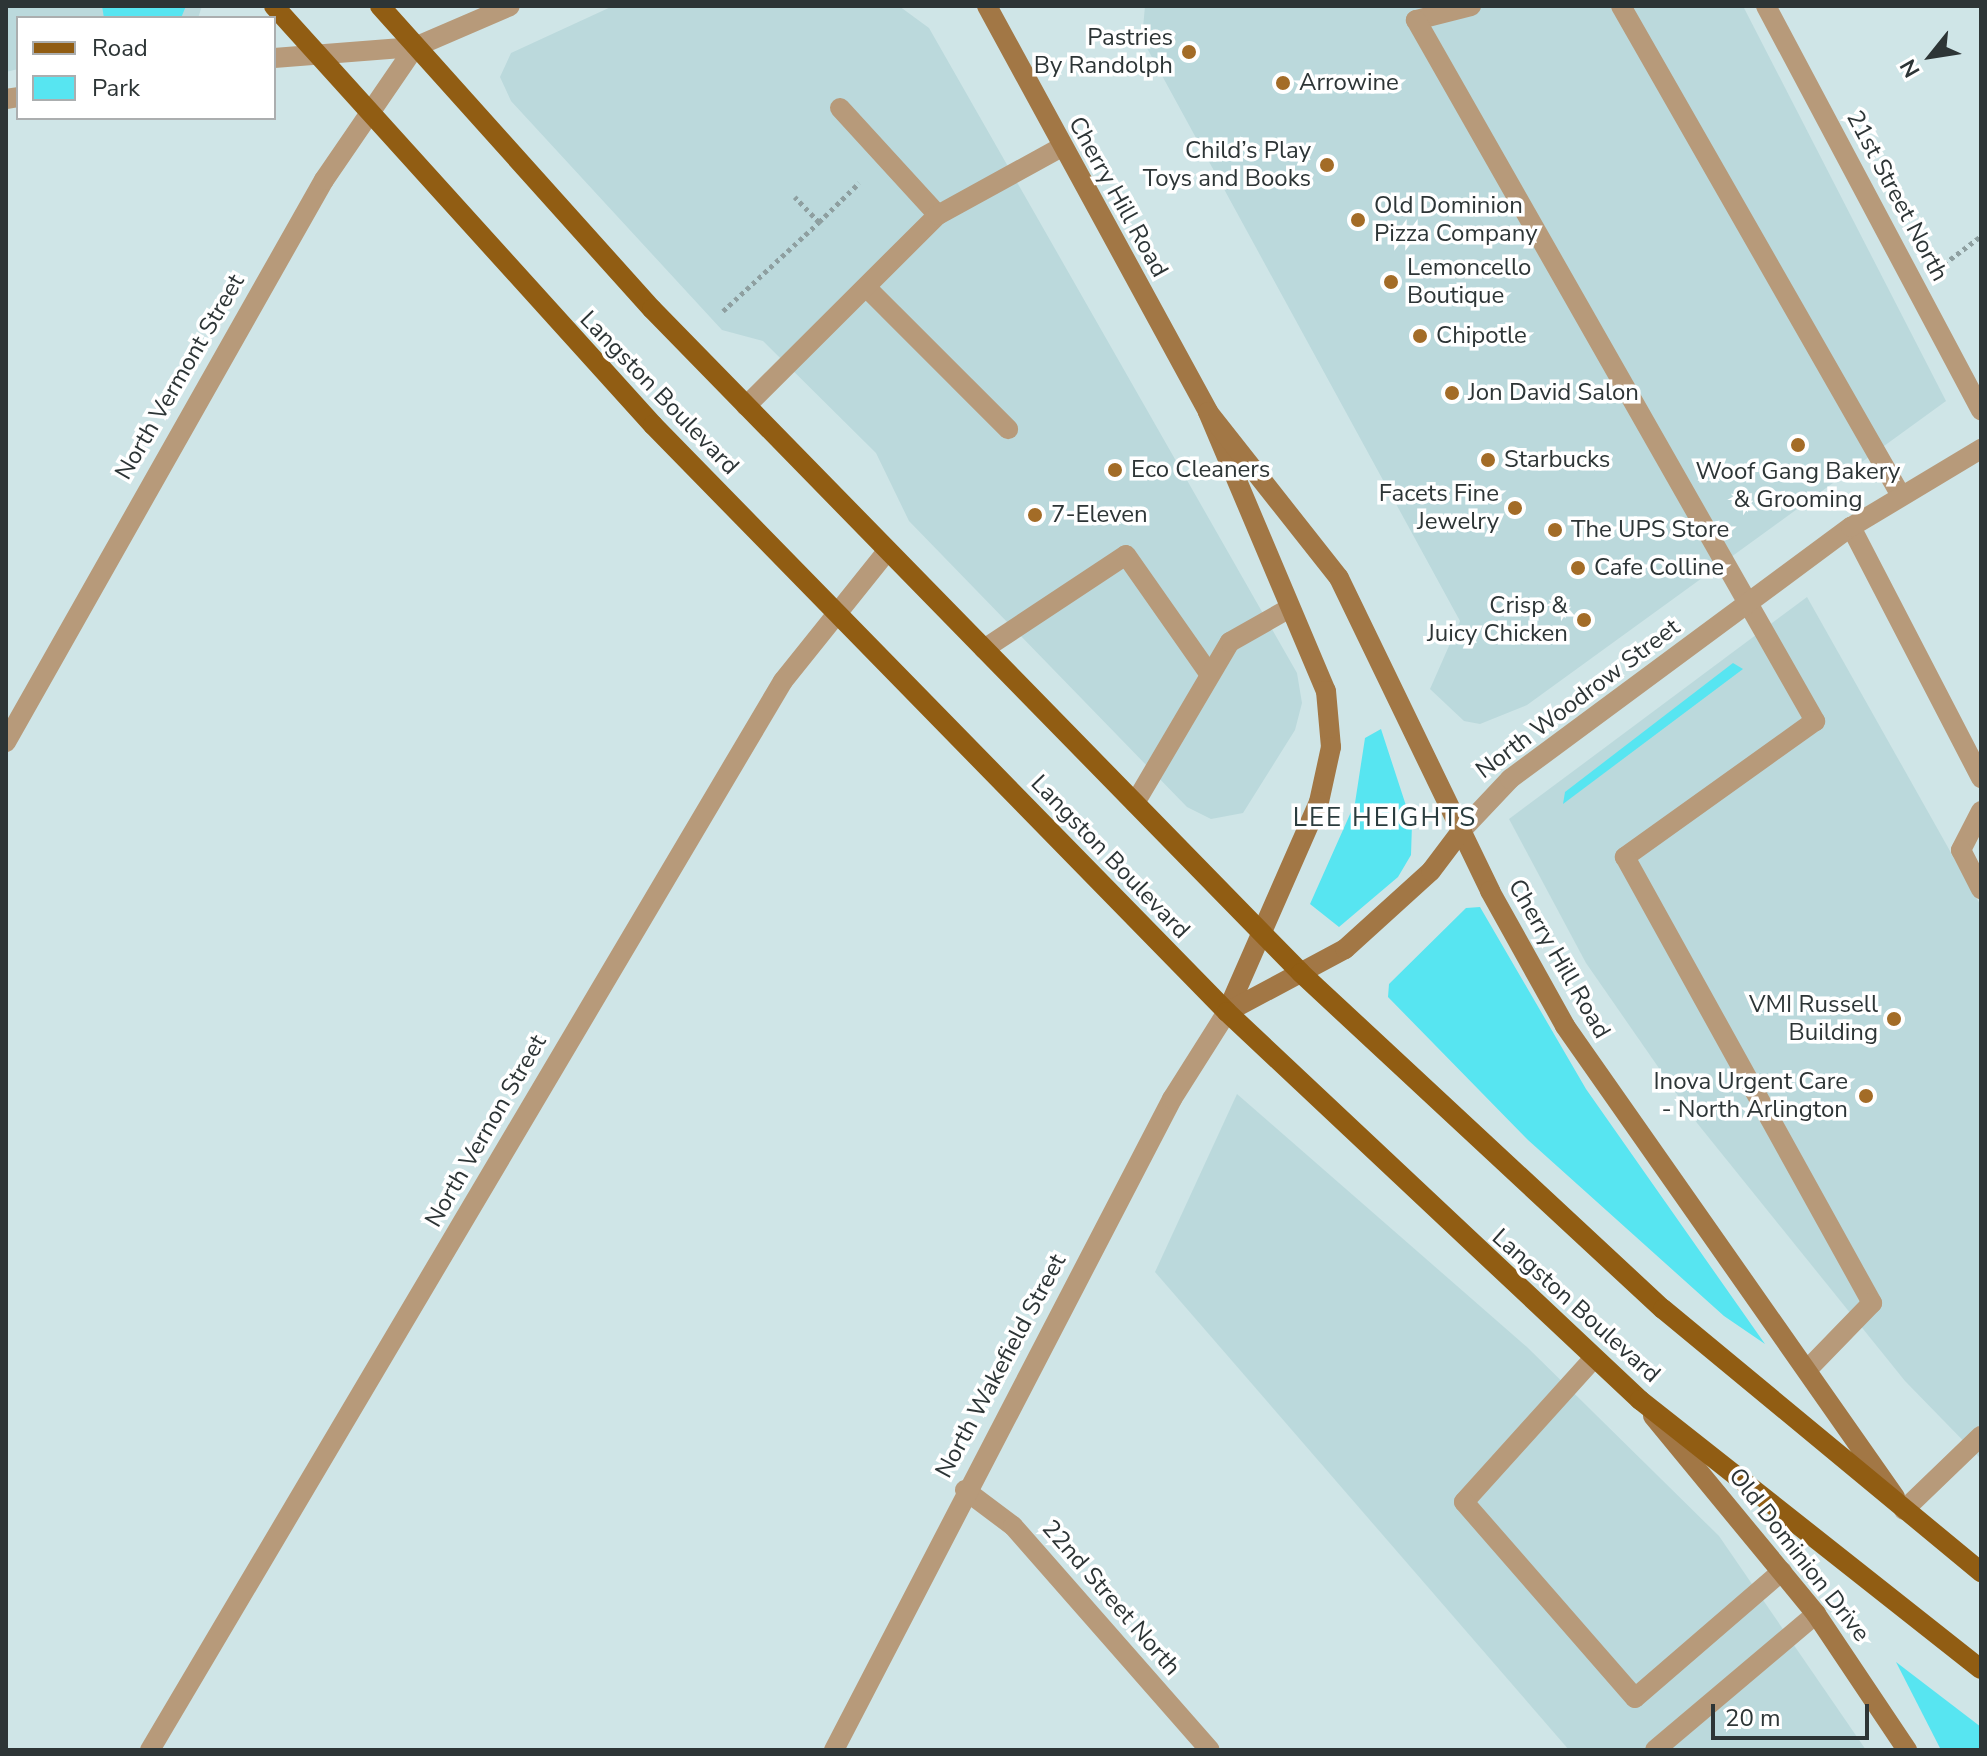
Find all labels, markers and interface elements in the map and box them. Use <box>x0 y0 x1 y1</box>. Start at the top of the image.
legend <box>16 16 276 120</box>
north arrow <box>1891 16 1971 96</box>
place label: Pastries By Randolph <box>1034 24 1173 80</box>
text: Road <box>92 32 148 64</box>
marker: Pastries By Randolph <box>1180 43 1198 61</box>
text: N <box>1893 53 1927 83</box>
place label: Arrowine <box>1299 69 1399 97</box>
text: Park <box>92 72 140 104</box>
marker: Arrowine <box>1274 74 1292 92</box>
street label: 21st Street North <box>1840 106 1954 286</box>
street label: Cherry Hill Road <box>1062 112 1174 282</box>
place label: Child’s Play Toys and Books <box>1143 137 1311 193</box>
marker: Child’s Play Toys and Books <box>1318 156 1336 174</box>
place label: Old Dominion Pizza Company <box>1374 192 1538 248</box>
marker: Old Dominion Pizza Company <box>1349 211 1367 229</box>
place label: Lemoncello Boutique <box>1407 254 1531 310</box>
street label: North Vermont Street <box>109 269 251 485</box>
marker: Lemoncello Boutique <box>1382 273 1400 291</box>
street label: Langston Boulevard <box>574 305 744 481</box>
place label: Chipotle <box>1436 322 1527 350</box>
marker: Chipotle <box>1411 327 1429 345</box>
place label: Jon David Salon <box>1468 379 1639 407</box>
marker: Jon David Salon <box>1443 384 1461 402</box>
marker: Woof Gang Bakery & Grooming <box>1789 436 1807 454</box>
place label: Starbucks <box>1504 446 1610 474</box>
marker: Starbucks <box>1479 451 1497 469</box>
place label: Eco Cleaners <box>1131 456 1270 484</box>
place label: Woof Gang Bakery & Grooming <box>1696 458 1900 514</box>
marker: Eco Cleaners <box>1106 461 1124 479</box>
place label: Facets Fine Jewelry <box>1379 480 1499 536</box>
marker: Facets Fine Jewelry <box>1506 499 1524 517</box>
place label: 7-Eleven <box>1051 501 1148 529</box>
marker: 7-Eleven <box>1026 506 1044 524</box>
place label: The UPS Store <box>1571 516 1729 544</box>
marker: The UPS Store <box>1546 521 1564 539</box>
place label: Cafe Colline <box>1594 554 1724 582</box>
marker: Cafe Colline <box>1569 559 1587 577</box>
place label: Crisp & Juicy Chicken <box>1427 592 1568 648</box>
marker: Crisp & Juicy Chicken <box>1575 611 1593 629</box>
street label: North Woodrow Street <box>1470 613 1686 785</box>
street label: Langston Boulevard <box>1025 769 1195 945</box>
district label: LEE HEIGHTS <box>1293 802 1477 834</box>
street label: Cherry Hill Road <box>1502 874 1616 1044</box>
place label: VMI Russell Building <box>1749 991 1878 1047</box>
marker: VMI Russell Building <box>1885 1010 1903 1028</box>
street label: North Vernon Street <box>419 1030 553 1232</box>
place label: Inova Urgent Care - North Arlington <box>1653 1068 1848 1124</box>
marker: Inova Urgent Care - North Arlington <box>1855 1085 1877 1107</box>
street label: Langston Boulevard <box>1486 1223 1666 1389</box>
street label: North Wakefield Street <box>930 1249 1072 1483</box>
street label: Old Dominion Drive <box>1722 1463 1876 1647</box>
street label: 22nd Street North <box>1036 1514 1186 1682</box>
scale bar <box>1715 1688 1873 1738</box>
text: 20 m <box>1725 1702 1781 1734</box>

